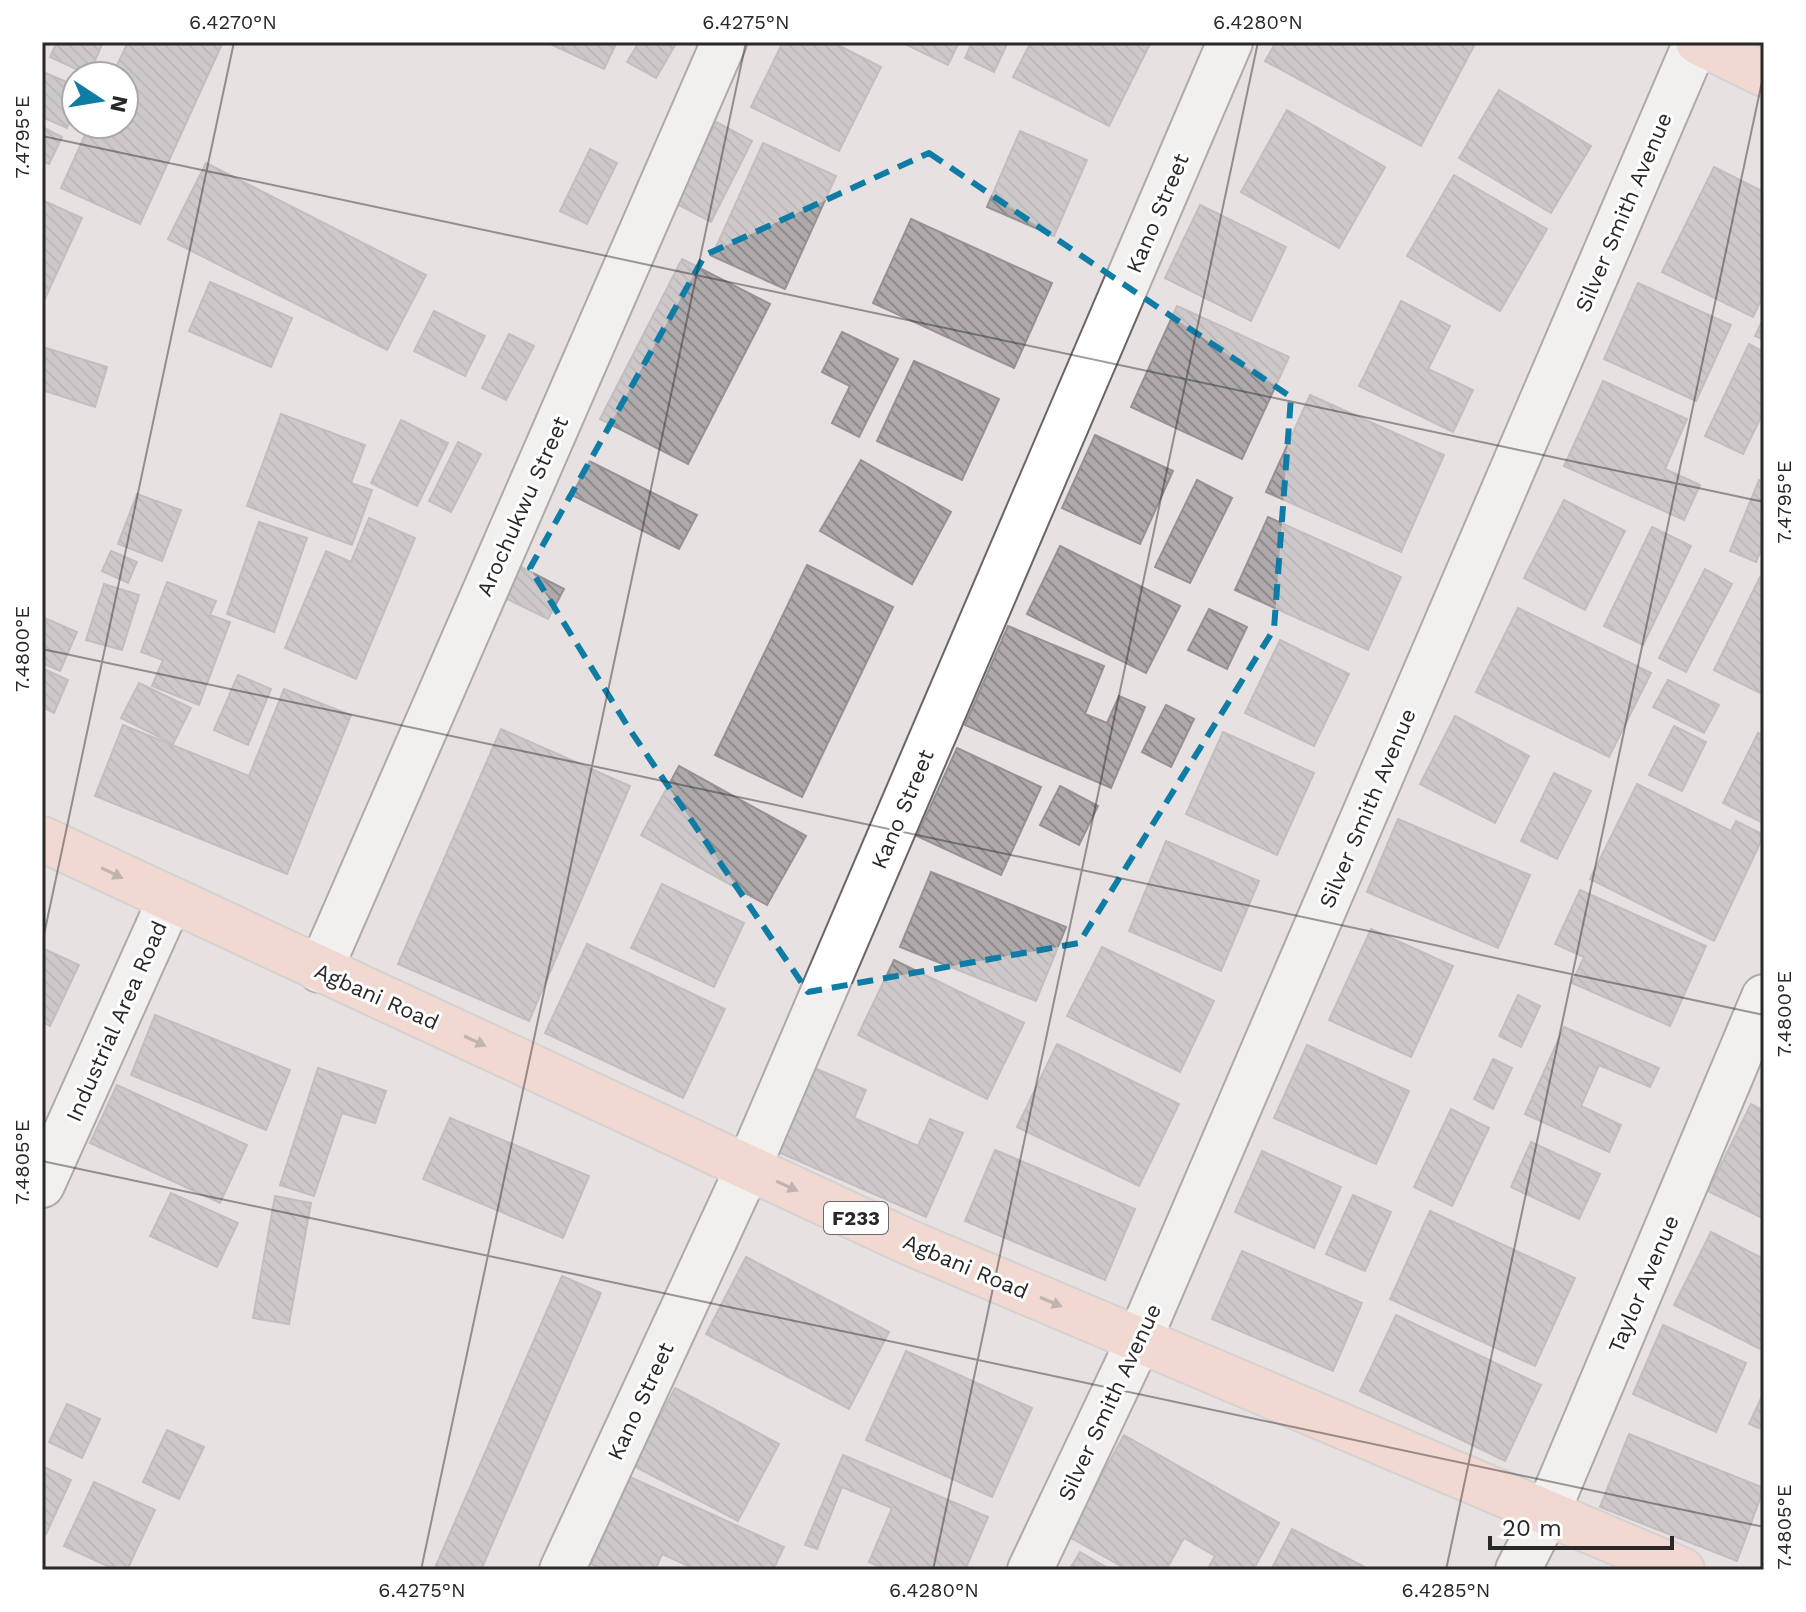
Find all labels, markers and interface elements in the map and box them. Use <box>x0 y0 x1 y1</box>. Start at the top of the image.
text: 6.4270°N <box>189 10 277 34</box>
text: 6.4275°N <box>702 10 790 34</box>
text: 6.4280°N <box>1213 10 1303 34</box>
north arrow <box>60 60 140 140</box>
text: N <box>105 93 133 115</box>
text: 7.4795°E <box>10 96 34 178</box>
street label: Silver Smith Avenue <box>1570 109 1677 316</box>
street label: Kano Street <box>1121 150 1194 277</box>
street label: Arochukwu Street <box>472 412 573 600</box>
text: 7.4795°E <box>1772 461 1796 543</box>
text: 7.4800°E <box>10 606 34 692</box>
street label: Silver Smith Avenue <box>1314 705 1421 912</box>
street label: Kano Street <box>866 746 939 873</box>
one-way arrow <box>101 866 124 880</box>
street label: Industrial Area Road <box>61 917 172 1125</box>
street label: Agbani Road <box>311 958 443 1035</box>
text: 7.4800°E <box>1772 971 1796 1057</box>
one-way arrow <box>464 1034 487 1048</box>
text: 7.4805°E <box>10 1120 34 1205</box>
one-way arrow <box>776 1179 799 1193</box>
road number: F233 <box>824 1202 888 1234</box>
street label: Taylor Avenue <box>1603 1212 1684 1357</box>
street label: Agbani Road <box>900 1229 1032 1304</box>
one-way arrow <box>1039 1296 1063 1309</box>
street label: Silver Smith Avenue <box>1053 1300 1166 1505</box>
street label: Kano Street <box>602 1338 679 1464</box>
text: 7.4805°E <box>1772 1485 1796 1570</box>
scale bar <box>1490 1500 1672 1550</box>
text: 20 m <box>1502 1514 1562 1542</box>
text: 6.4275°N <box>378 1578 466 1602</box>
text: 6.4280°N <box>889 1578 979 1602</box>
text: 6.4285°N <box>1402 1578 1491 1602</box>

